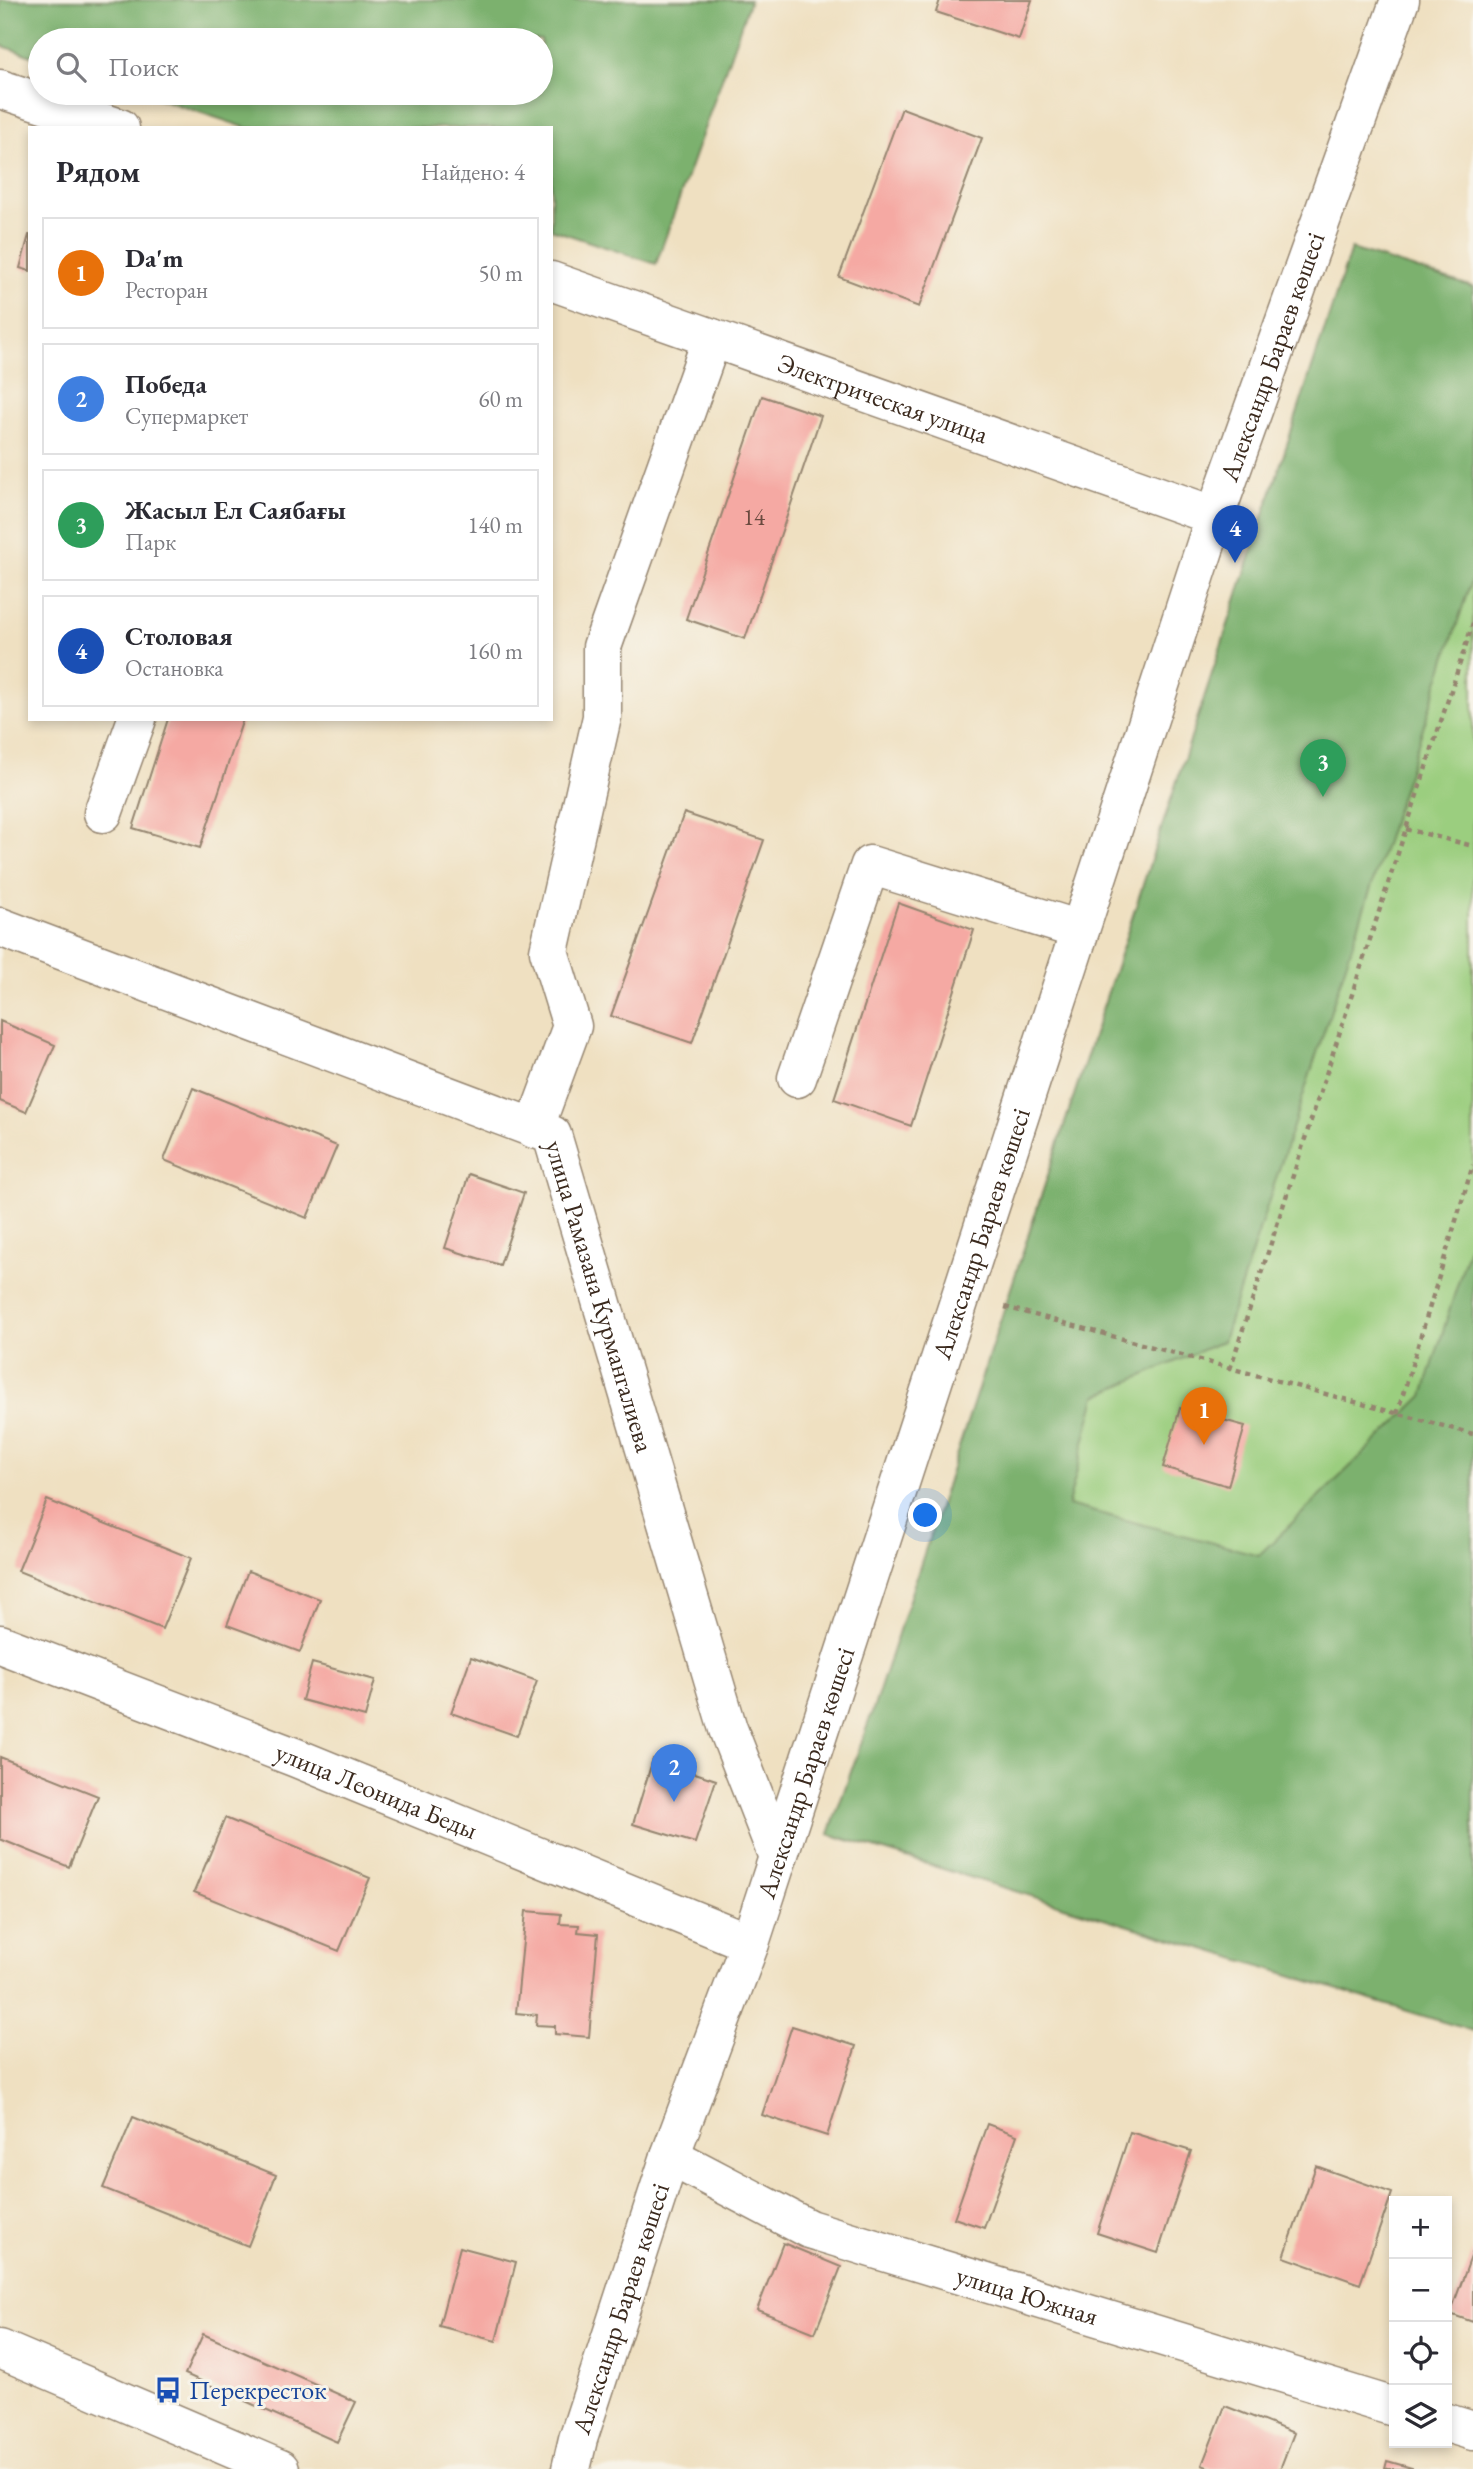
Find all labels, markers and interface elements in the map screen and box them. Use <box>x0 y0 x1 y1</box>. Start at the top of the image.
search box <box>28 28 553 105</box>
icon: search <box>52 48 90 86</box>
text: Поиск <box>108 50 179 84</box>
text: Рядом <box>56 152 140 191</box>
text: Найдено: 4 <box>421 157 525 187</box>
street label: Александр Бараев көшесі <box>1212 228 1332 487</box>
text: Da'm <box>125 241 183 275</box>
text: 1 <box>75 258 87 288</box>
text: 50 m <box>478 258 523 288</box>
text: Ресторан <box>125 275 208 305</box>
street label: Электрическая улица <box>773 346 993 452</box>
text: Победа <box>125 367 207 401</box>
text: 2 <box>75 384 87 414</box>
text: 60 m <box>478 384 523 414</box>
text: Супермаркет <box>125 401 248 431</box>
text: Жасыл Ел Саябағы <box>125 493 346 527</box>
house number: 14 <box>743 502 766 532</box>
pin: 4 <box>1212 505 1258 563</box>
text: 3 <box>75 510 87 540</box>
text: 140 m <box>467 510 523 540</box>
text: Парк <box>125 527 176 557</box>
text: Столовая <box>125 619 233 653</box>
text: 4 <box>75 636 87 666</box>
text: 160 m <box>467 636 523 666</box>
text: Остановка <box>125 653 223 683</box>
pin: 3 <box>1300 739 1346 797</box>
street label: Александр Бараев көшесі <box>924 1104 1038 1365</box>
street label: улица Рамазана Курмангалиева <box>537 1136 662 1457</box>
pin: 1 <box>1181 1387 1227 1445</box>
your location <box>908 1498 942 1532</box>
street label: Александр Бараев көшесі <box>748 1643 862 1904</box>
street label: улица Леонида Беды <box>271 1734 483 1847</box>
pin: 2 <box>651 1744 697 1802</box>
street label: Александр Бараев көшесі <box>563 2179 677 2439</box>
map controls <box>1389 2196 1452 2448</box>
button: + <box>1389 2196 1452 2259</box>
street label: улица Южная <box>952 2258 1102 2333</box>
button: − <box>1389 2259 1452 2322</box>
button: locate <box>1389 2322 1452 2385</box>
place label: Перекресток <box>189 2373 327 2407</box>
bus stop icon: Перекресток <box>153 2375 183 2405</box>
button: layers <box>1389 2385 1452 2448</box>

